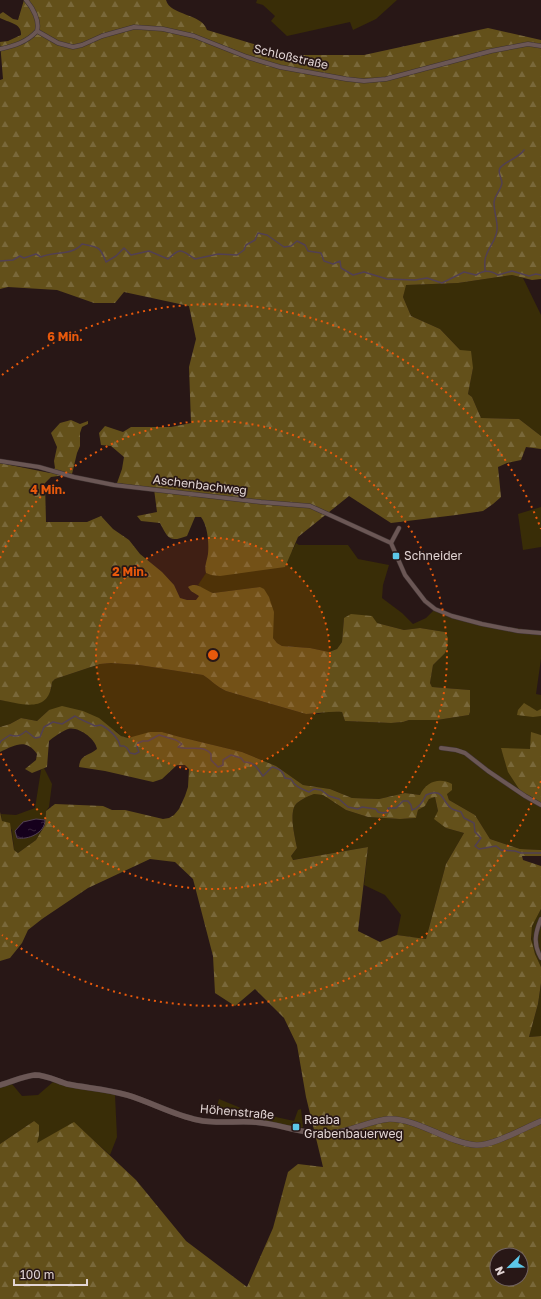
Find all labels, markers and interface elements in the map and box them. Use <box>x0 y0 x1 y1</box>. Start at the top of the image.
street label: Schloßstraße <box>252 41 330 72</box>
text: 6 Min. <box>47 329 83 344</box>
street label: Aschenbachweg <box>152 471 248 498</box>
text: 4 Min. <box>30 482 66 497</box>
place label: Schneider <box>404 548 462 563</box>
marker: Schneider <box>391 551 401 561</box>
text: 2 Min. <box>112 564 148 579</box>
centre of rings <box>206 648 220 662</box>
street label: Höhenstraße <box>199 1101 275 1122</box>
place label: Raaba Grabenbauerweg <box>304 1112 403 1141</box>
marker: Raaba Grabenbauerweg <box>291 1122 301 1132</box>
north arrow <box>489 1247 529 1287</box>
scale bar <box>14 1261 87 1287</box>
text: N <box>492 1265 507 1277</box>
text: 100 m <box>20 1267 54 1282</box>

